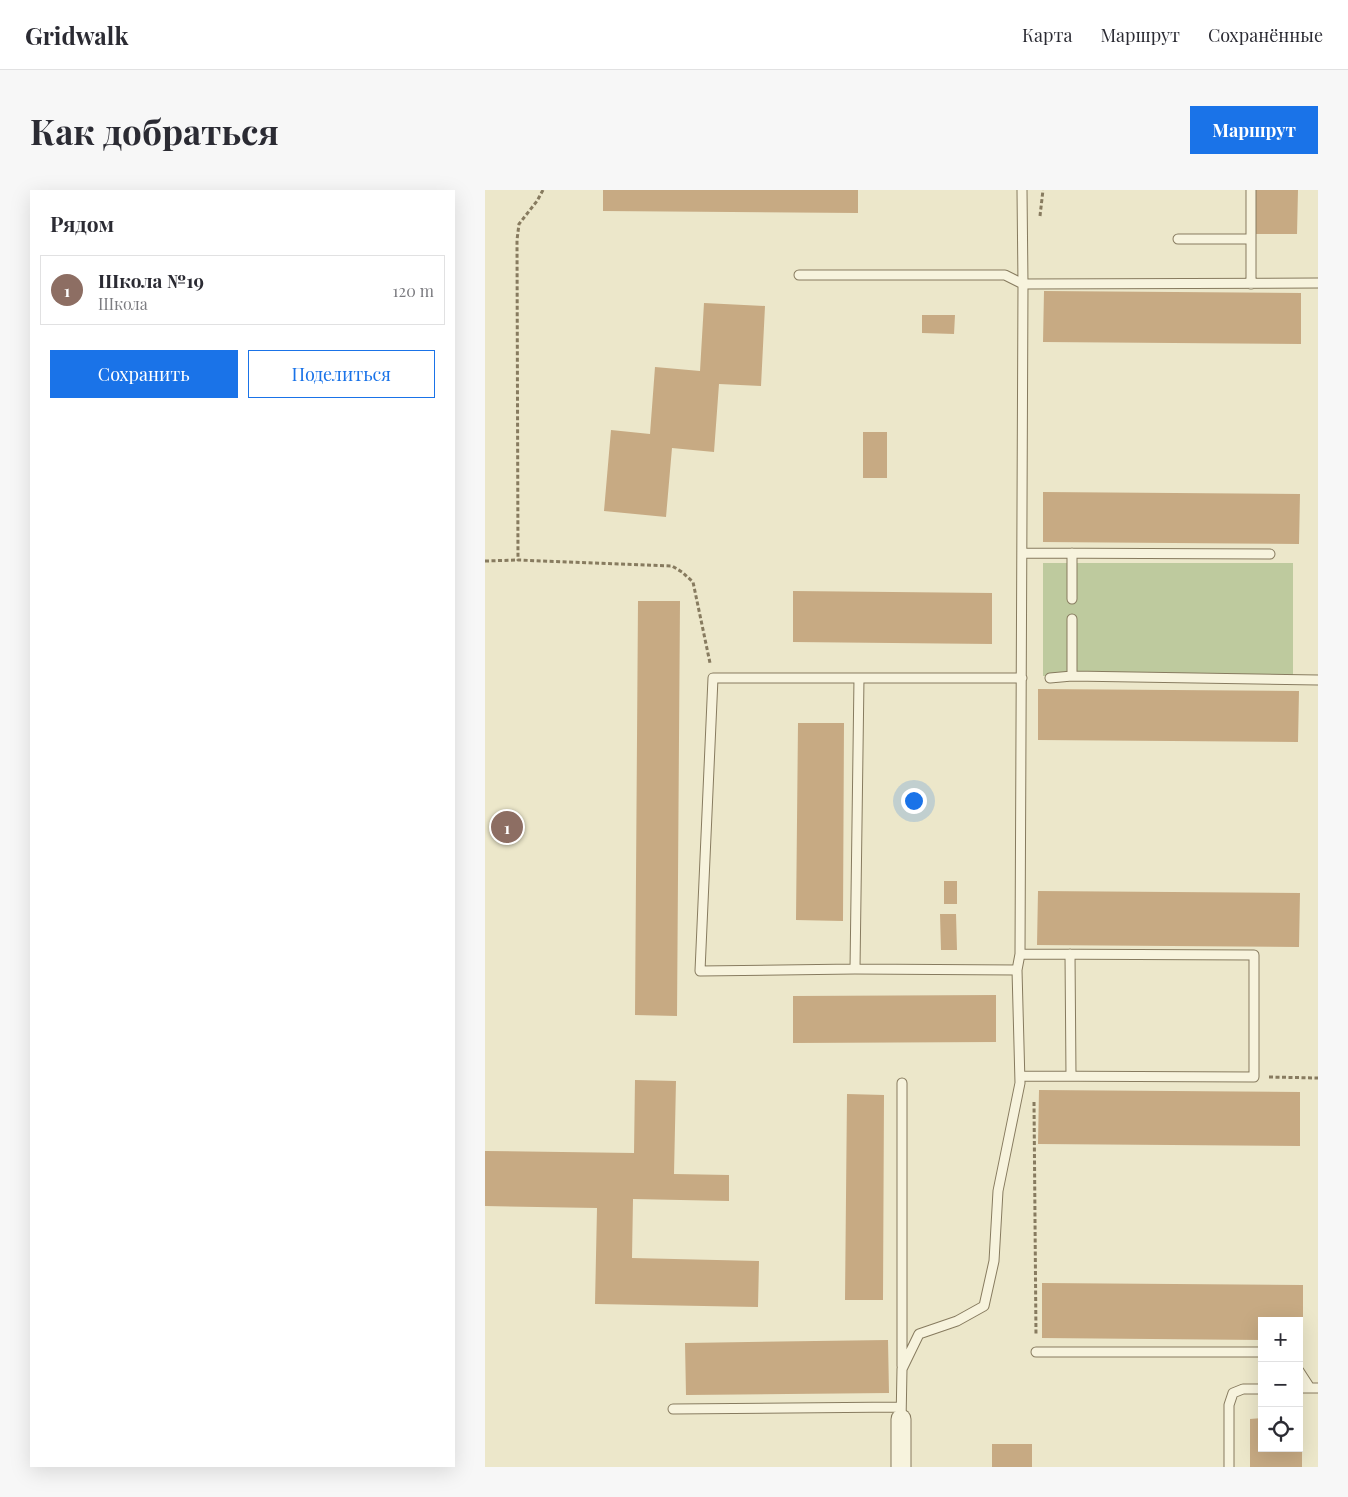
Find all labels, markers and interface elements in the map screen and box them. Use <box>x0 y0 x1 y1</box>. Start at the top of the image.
text: Gridwalk <box>25 19 128 51</box>
text: Карта <box>1022 23 1072 47</box>
text: Маршрут <box>1100 23 1180 47</box>
text: Сохранённые <box>1208 23 1323 47</box>
button: Маршрут <box>1190 106 1318 154</box>
text: Как добраться <box>30 107 279 154</box>
text: Рядом <box>50 209 114 237</box>
text: Школа №19 <box>98 267 204 293</box>
text: 1 <box>64 280 70 301</box>
text: 120 m <box>393 280 434 301</box>
text: Школа <box>98 293 148 314</box>
button: Сохранить <box>50 350 238 398</box>
button: Поделиться <box>248 350 435 398</box>
your location <box>901 788 927 814</box>
pin: 1 <box>491 808 523 846</box>
map controls <box>1258 1317 1303 1452</box>
button: + <box>1258 1317 1303 1362</box>
button: − <box>1258 1362 1303 1407</box>
button: locate <box>1258 1407 1303 1452</box>

